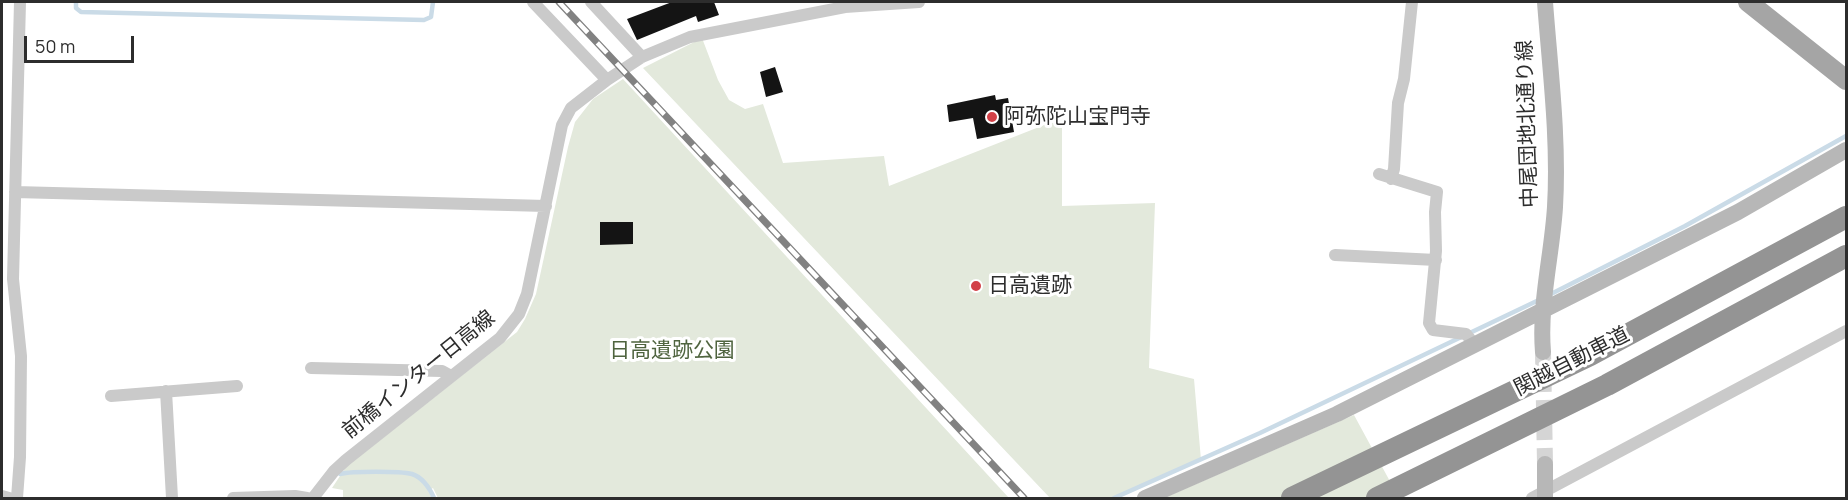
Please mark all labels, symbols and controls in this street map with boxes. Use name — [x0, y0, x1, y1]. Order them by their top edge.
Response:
scale bar — [27, 24, 136, 62]
text: 50 m — [35, 34, 75, 58]
street label: 中尾団地北通り線 — [1512, 40, 1544, 208]
place label: 阿弥陀山宝門寺 — [1004, 104, 1151, 130]
marker: 阿弥陀山宝門寺 — [985, 110, 999, 124]
place label: 日高遺跡 — [988, 273, 1072, 299]
marker: 日高遺跡 — [969, 279, 983, 293]
street label: 前橋インター日高線 — [338, 306, 500, 444]
street label: 関越自動車道 — [1510, 322, 1634, 402]
park label: 日高遺跡公園 — [609, 338, 735, 364]

